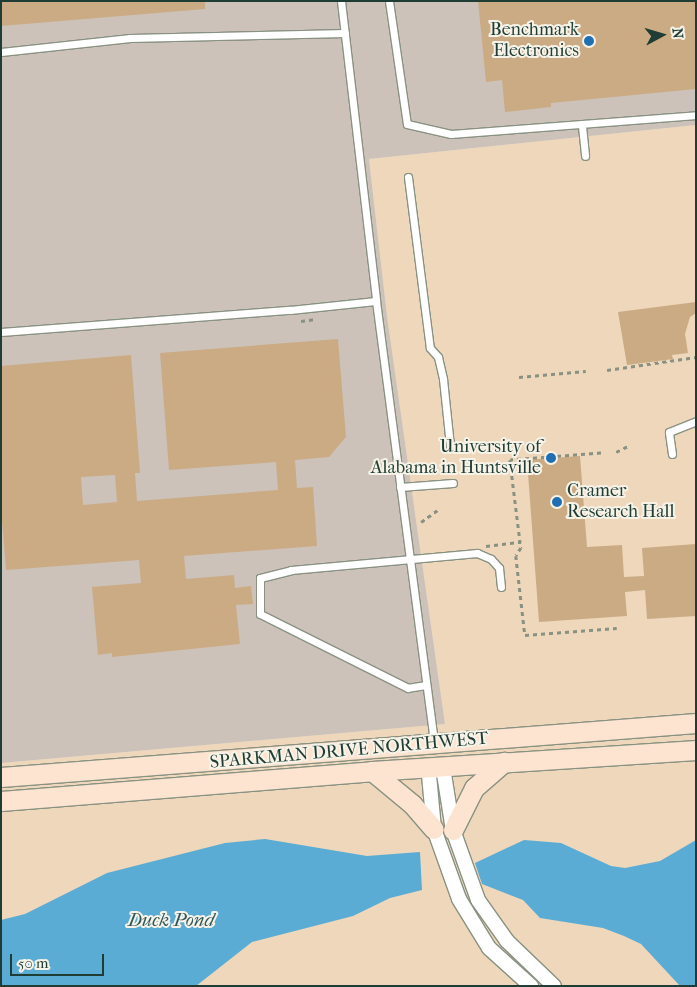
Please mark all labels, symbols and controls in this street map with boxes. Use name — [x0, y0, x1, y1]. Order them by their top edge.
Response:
north arrow — [637, 10, 687, 60]
place label: Benchmark Electronics — [490, 20, 579, 62]
text: N — [668, 27, 686, 40]
marker: Benchmark Electronics — [583, 35, 595, 47]
place label: University of Alabama in Huntsville — [371, 437, 541, 479]
marker: University of Alabama in Huntsville — [545, 452, 557, 464]
place label: Cramer Research Hall — [567, 481, 675, 524]
marker: Cramer Research Hall — [551, 496, 563, 508]
street label: SPARKMAN DRIVE NORTHWEST — [209, 728, 489, 774]
water label: Duck Pond — [128, 910, 214, 932]
scale bar — [12, 944, 106, 976]
text: 50 m — [18, 954, 48, 972]

